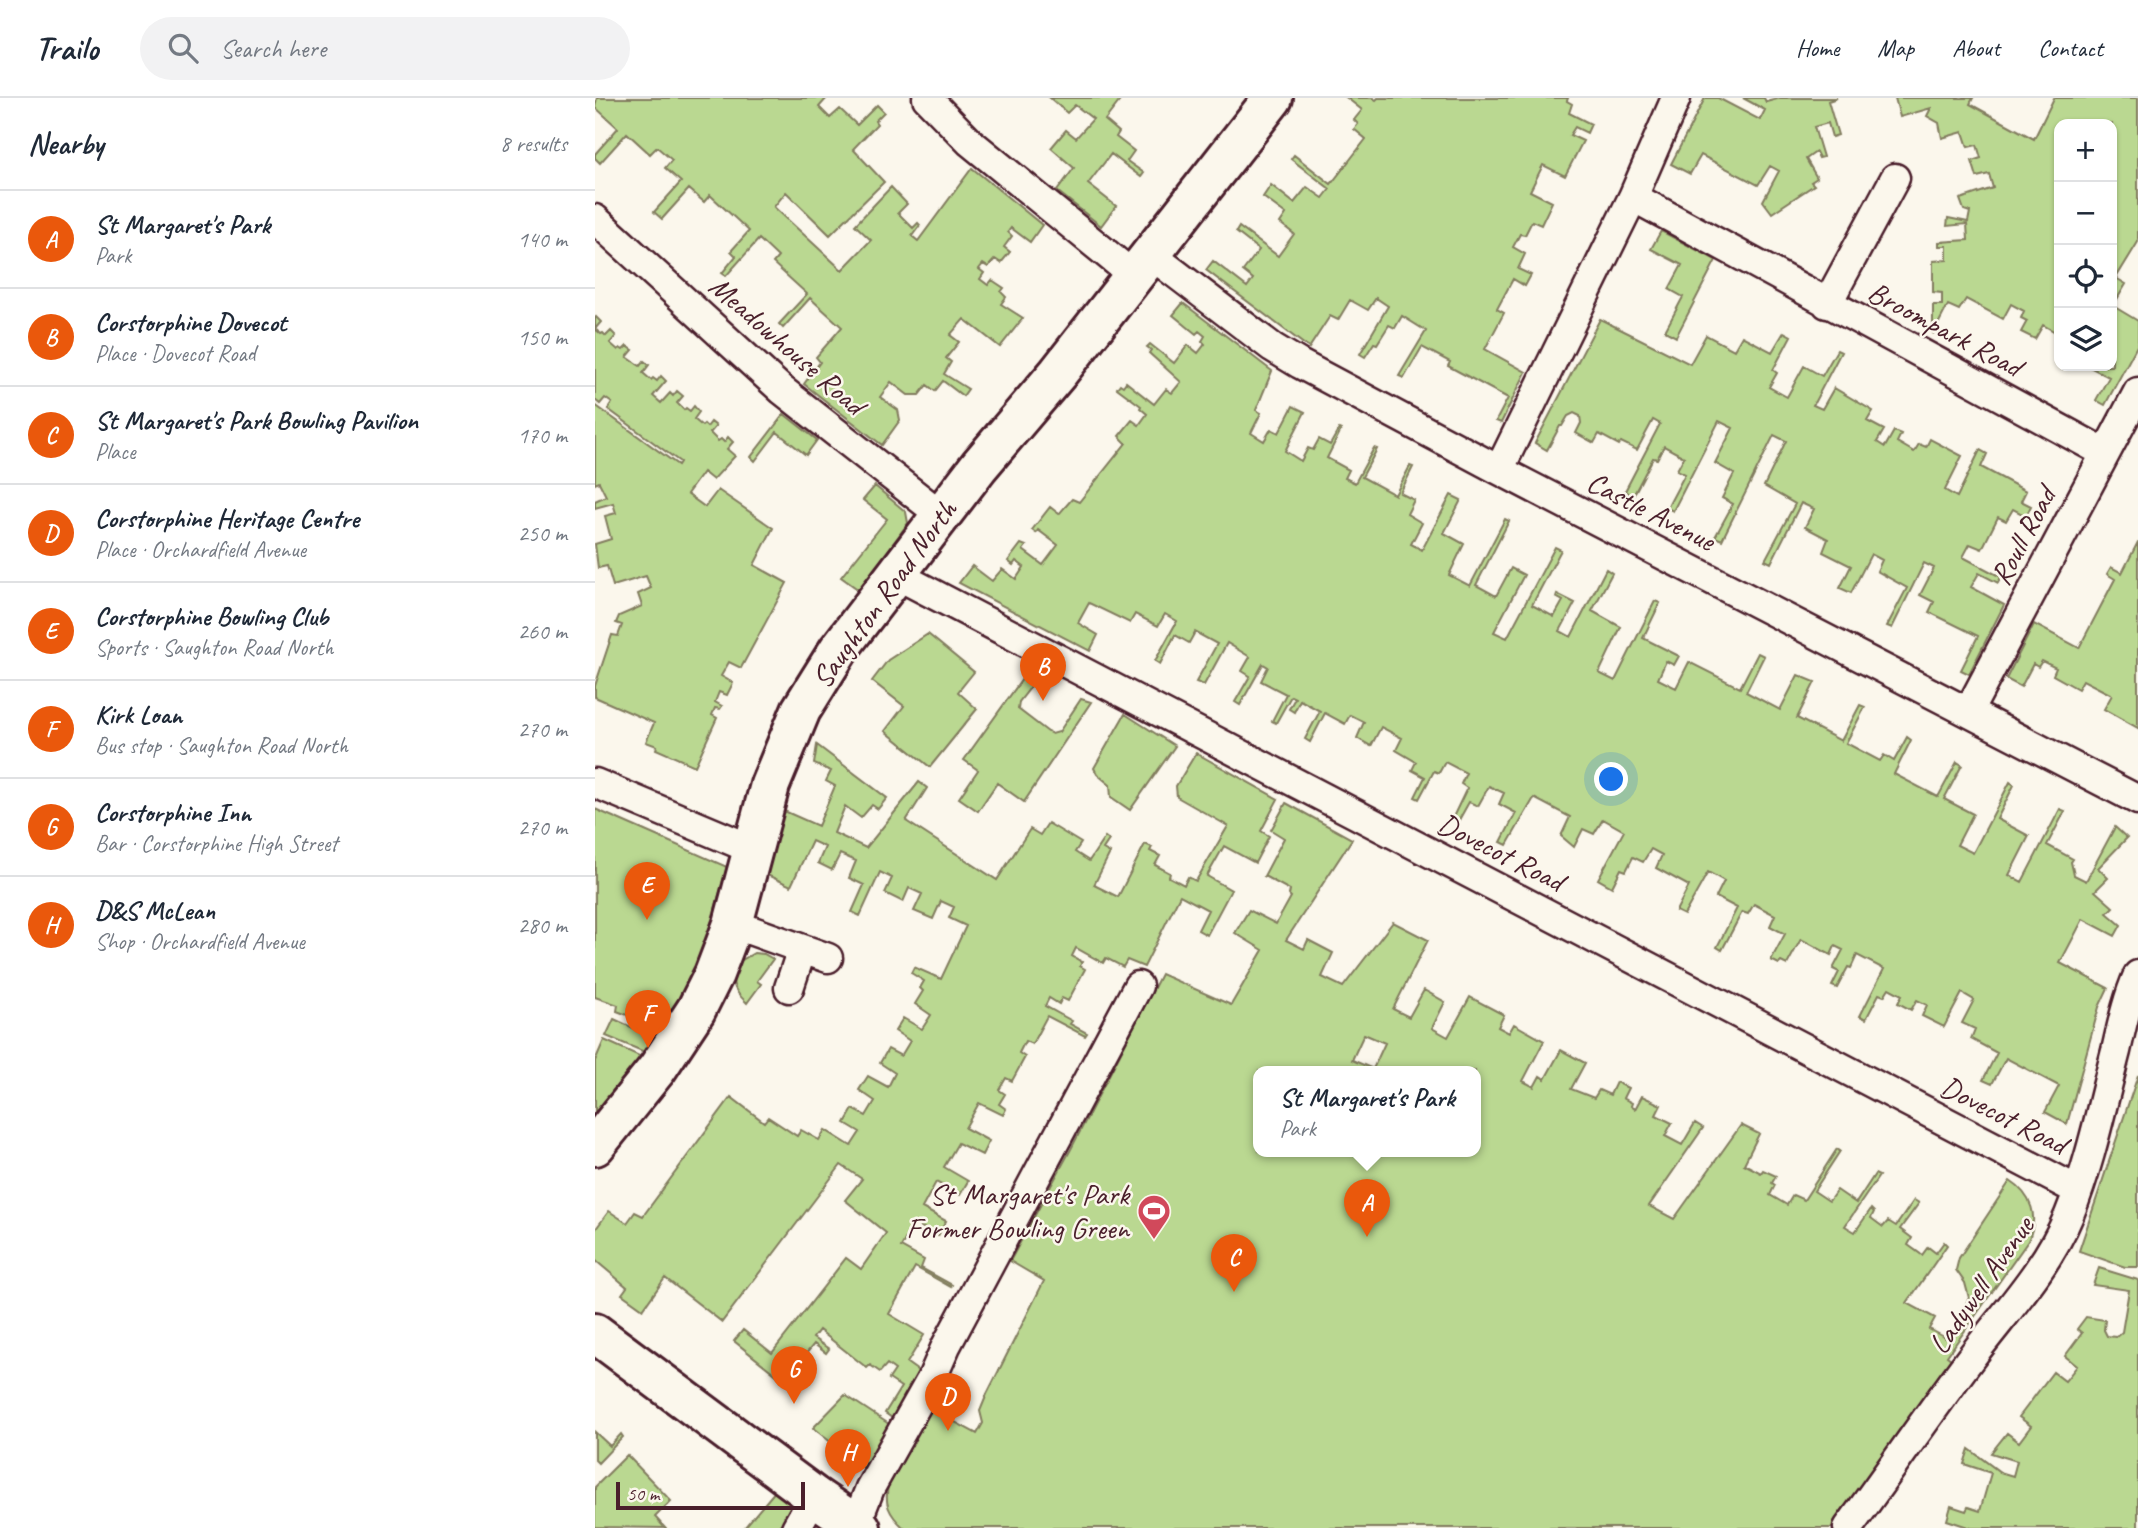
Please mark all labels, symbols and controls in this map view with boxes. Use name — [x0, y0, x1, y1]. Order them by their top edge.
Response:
search box — [140, 17, 630, 80]
text: Trailo — [35, 27, 98, 69]
icon: search — [164, 29, 202, 67]
text: Search here — [220, 32, 326, 65]
text: Home — [1796, 33, 1839, 63]
text: Map — [1877, 33, 1914, 63]
text: About — [1952, 33, 2000, 63]
text: Contact — [2038, 33, 2103, 63]
map controls — [2054, 119, 2117, 371]
button: + — [2054, 119, 2117, 182]
text: Nearby — [28, 125, 104, 163]
text: 8 results — [500, 129, 567, 158]
button: − — [2054, 182, 2117, 245]
text: St Margaret's Park — [95, 208, 270, 241]
text: A — [45, 225, 57, 254]
text: 140 m — [518, 225, 567, 254]
text: Park — [95, 241, 131, 270]
button: locate — [2054, 245, 2117, 308]
street label: Meadowhouse Road — [701, 267, 876, 426]
street label: Broompark Road — [1862, 273, 2032, 387]
text: Corstorphine Dovecot — [95, 306, 286, 339]
button: layers — [2054, 308, 2117, 371]
text: B — [45, 323, 57, 352]
text: 150 m — [518, 323, 567, 352]
text: Place · Dovecot Road — [95, 339, 256, 368]
text: St Margaret's Park Bowling Pavilion — [95, 404, 418, 437]
text: C — [46, 421, 56, 450]
text: 170 m — [518, 421, 567, 450]
text: Place — [95, 437, 135, 466]
street label: Castle Avenue — [1581, 463, 1723, 560]
street label: Roull Road — [1981, 477, 2066, 591]
street label: Saughton Road North — [803, 491, 966, 696]
text: Corstorphine Heritage Centre — [95, 502, 359, 535]
text: D — [44, 519, 58, 548]
text: 250 m — [518, 519, 567, 548]
text: Place · Orchardfield Avenue — [95, 535, 306, 564]
text: Corstorphine Bowling Club — [95, 600, 328, 633]
text: E — [45, 617, 57, 646]
text: 260 m — [518, 617, 567, 646]
text: Sports · Saughton Road North — [95, 633, 333, 662]
pin: B — [1020, 643, 1066, 701]
text: Kirk Loan — [95, 698, 182, 731]
text: F — [46, 715, 56, 744]
text: 270 m — [518, 715, 567, 744]
text: Bus stop · Saughton Road North — [95, 731, 348, 760]
your location — [1594, 762, 1628, 796]
text: Corstorphine Inn — [95, 796, 251, 829]
street label: Dovecot Road — [1432, 804, 1574, 902]
text: G — [45, 813, 57, 842]
text: 270 m — [518, 813, 567, 842]
text: Bar · Corstorphine High Street — [95, 829, 338, 858]
pin: E — [624, 862, 670, 920]
text: D&S McLean — [95, 894, 215, 927]
text: H — [44, 911, 58, 940]
text: 280 m — [518, 911, 567, 940]
text: Shop · Orchardfield Avenue — [95, 927, 305, 956]
pin: F — [625, 990, 671, 1048]
popup — [1253, 1066, 1481, 1157]
street label: Dovecot Road — [1935, 1067, 2077, 1165]
text: St Margaret's Park — [1279, 1081, 1455, 1114]
text: Park — [1279, 1114, 1316, 1143]
place label: St Margaret's Park Former Bowling Green — [906, 1175, 1131, 1247]
pin: A — [1344, 1179, 1390, 1237]
sports icon: St Margaret's Park Former Bowling Green — [1135, 1192, 1173, 1241]
street label: Ladywell Avenue — [1920, 1207, 2044, 1361]
pin: C — [1211, 1234, 1257, 1292]
pin: G — [771, 1346, 817, 1404]
pin: D — [925, 1373, 971, 1431]
pin: H — [825, 1429, 871, 1487]
scale bar — [616, 1479, 805, 1511]
text: 50 m — [627, 1482, 659, 1506]

